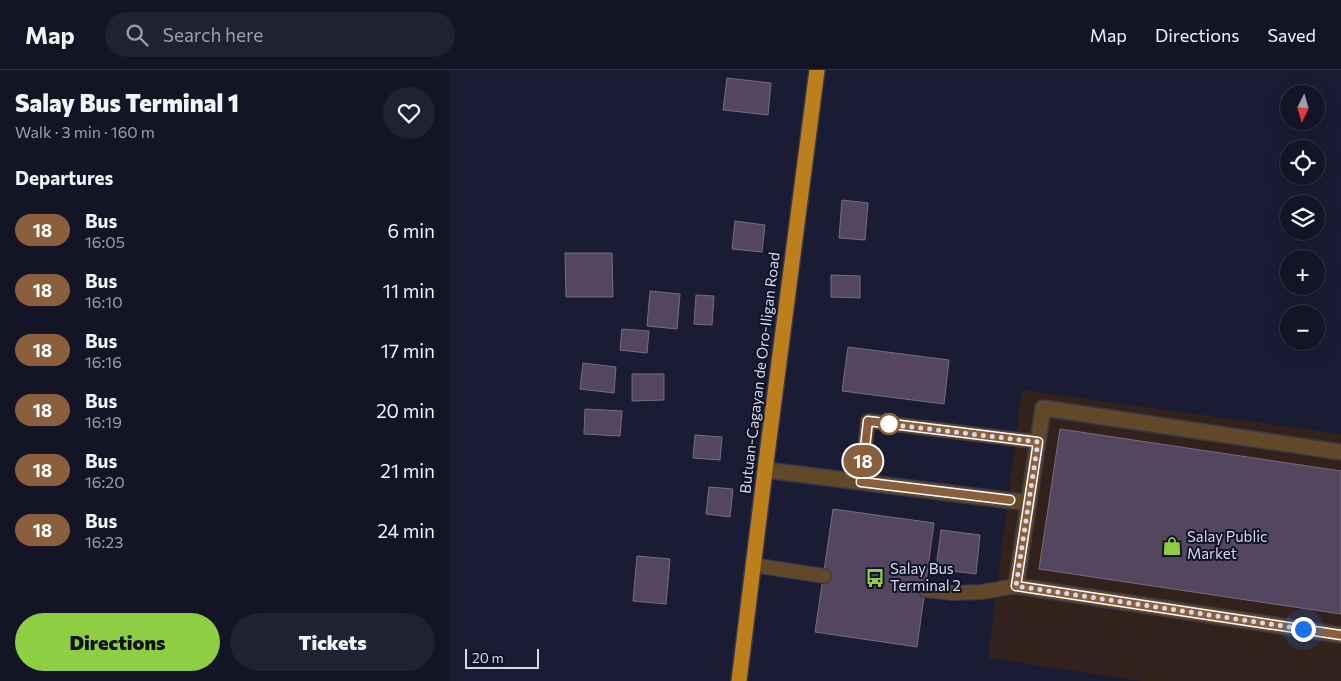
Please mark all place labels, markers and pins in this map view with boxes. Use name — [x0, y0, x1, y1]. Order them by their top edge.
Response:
unlabelled marker — [878, 413, 900, 435]
place label: Salay Public Market — [1187, 527, 1268, 562]
shop icon: Salay Public Market — [1161, 535, 1183, 557]
place label: Salay Bus Terminal 2 — [890, 559, 961, 594]
bus stop icon: Salay Bus Terminal 2 — [864, 567, 886, 589]

